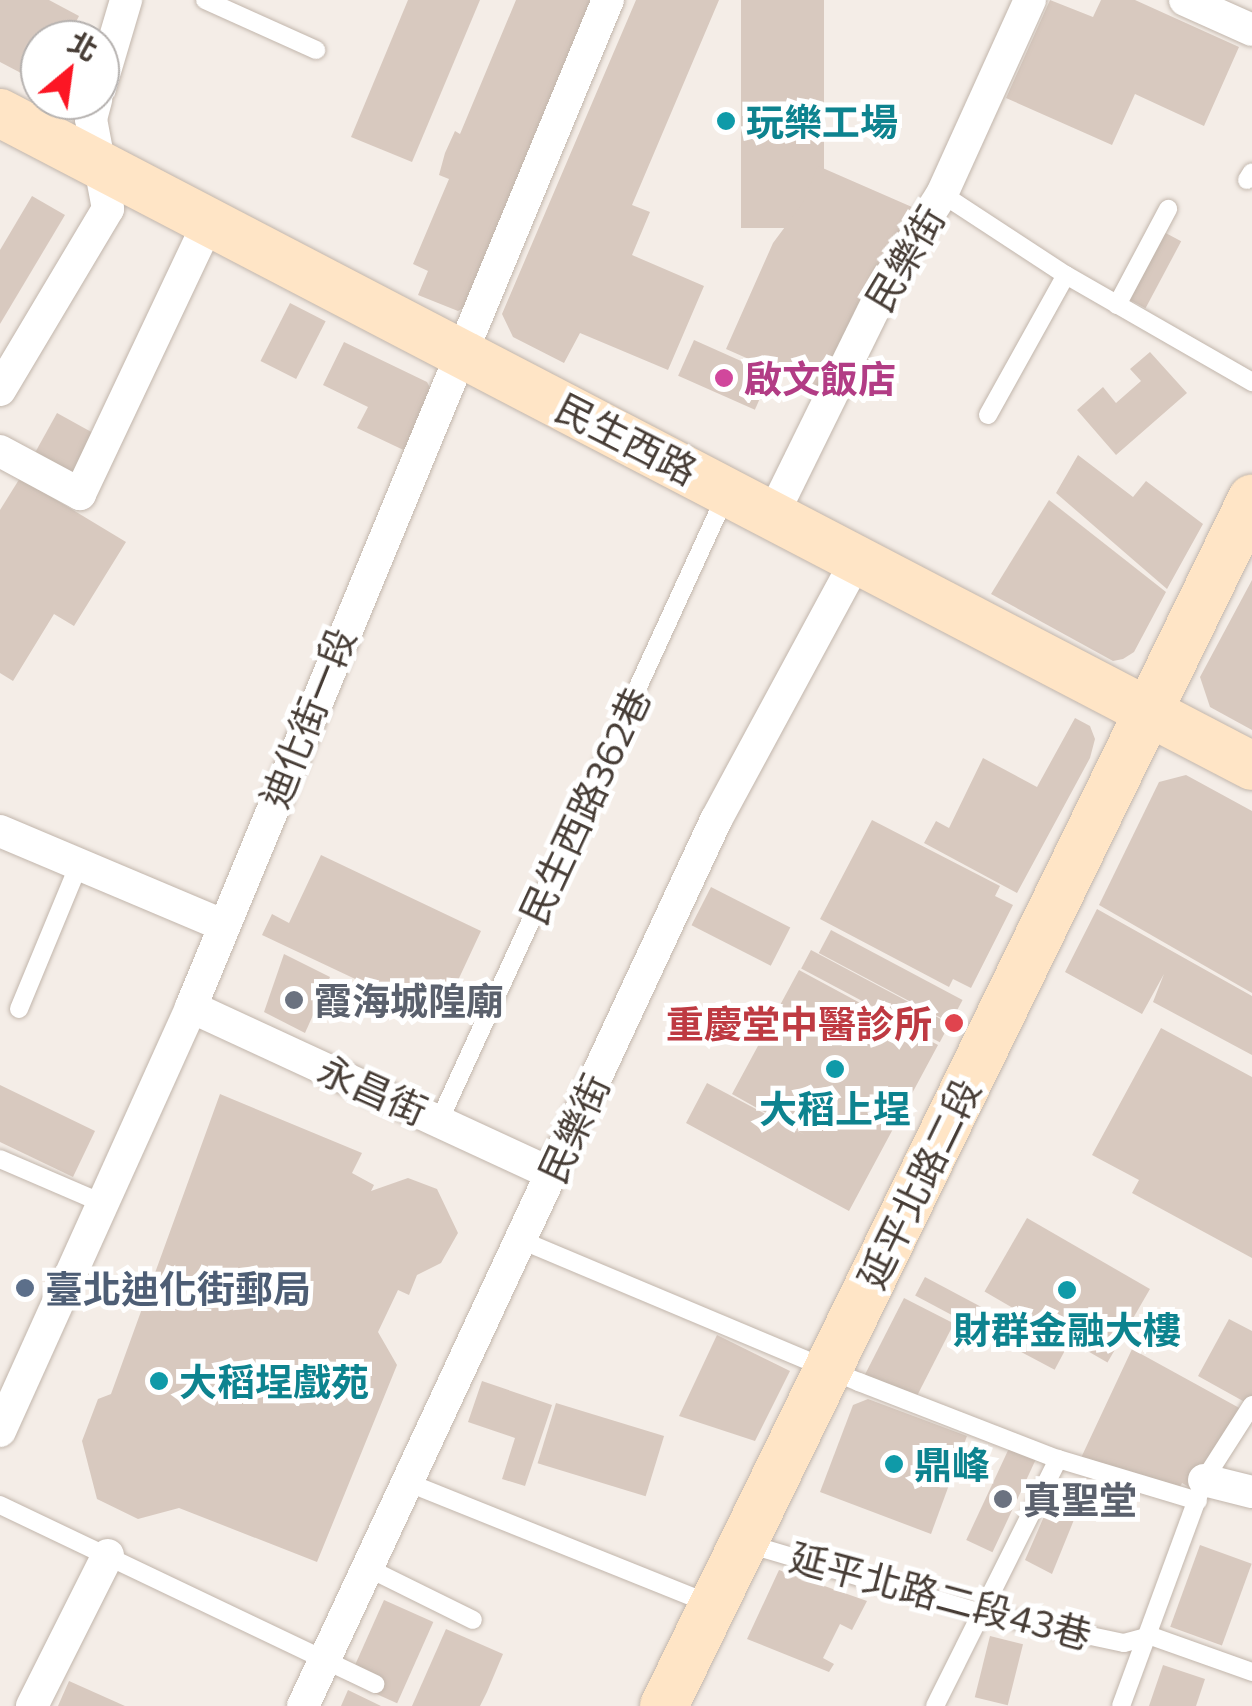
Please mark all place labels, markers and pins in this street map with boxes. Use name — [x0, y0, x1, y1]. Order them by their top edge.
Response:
place label: 玩樂工場 — [746, 98, 898, 144]
marker: 玩樂工場 — [715, 110, 737, 132]
place label: 啟文飯店 — [744, 355, 896, 401]
marker: 啟文飯店 — [713, 367, 735, 389]
place label: 霞海城隍廟 — [314, 977, 504, 1023]
marker: 霞海城隍廟 — [283, 989, 305, 1011]
place label: 重慶堂中醫診所 — [666, 1000, 932, 1046]
marker: 重慶堂中醫診所 — [941, 1010, 967, 1036]
marker: 大稻上埕 — [824, 1058, 846, 1080]
place label: 大稻上埕 — [759, 1085, 911, 1131]
place label: 臺北迪化街郵局 — [45, 1265, 311, 1311]
marker: 臺北迪化街郵局 — [14, 1277, 36, 1299]
marker: 財群金融大樓 — [1056, 1279, 1078, 1301]
place label: 財群金融大樓 — [953, 1306, 1181, 1352]
place label: 大稻埕戲苑 — [179, 1358, 369, 1404]
marker: 大稻埕戲苑 — [148, 1370, 170, 1392]
place label: 鼎峰 — [914, 1441, 990, 1487]
marker: 鼎峰 — [883, 1453, 905, 1475]
place label: 真聖堂 — [1023, 1476, 1137, 1522]
marker: 真聖堂 — [992, 1488, 1014, 1510]

